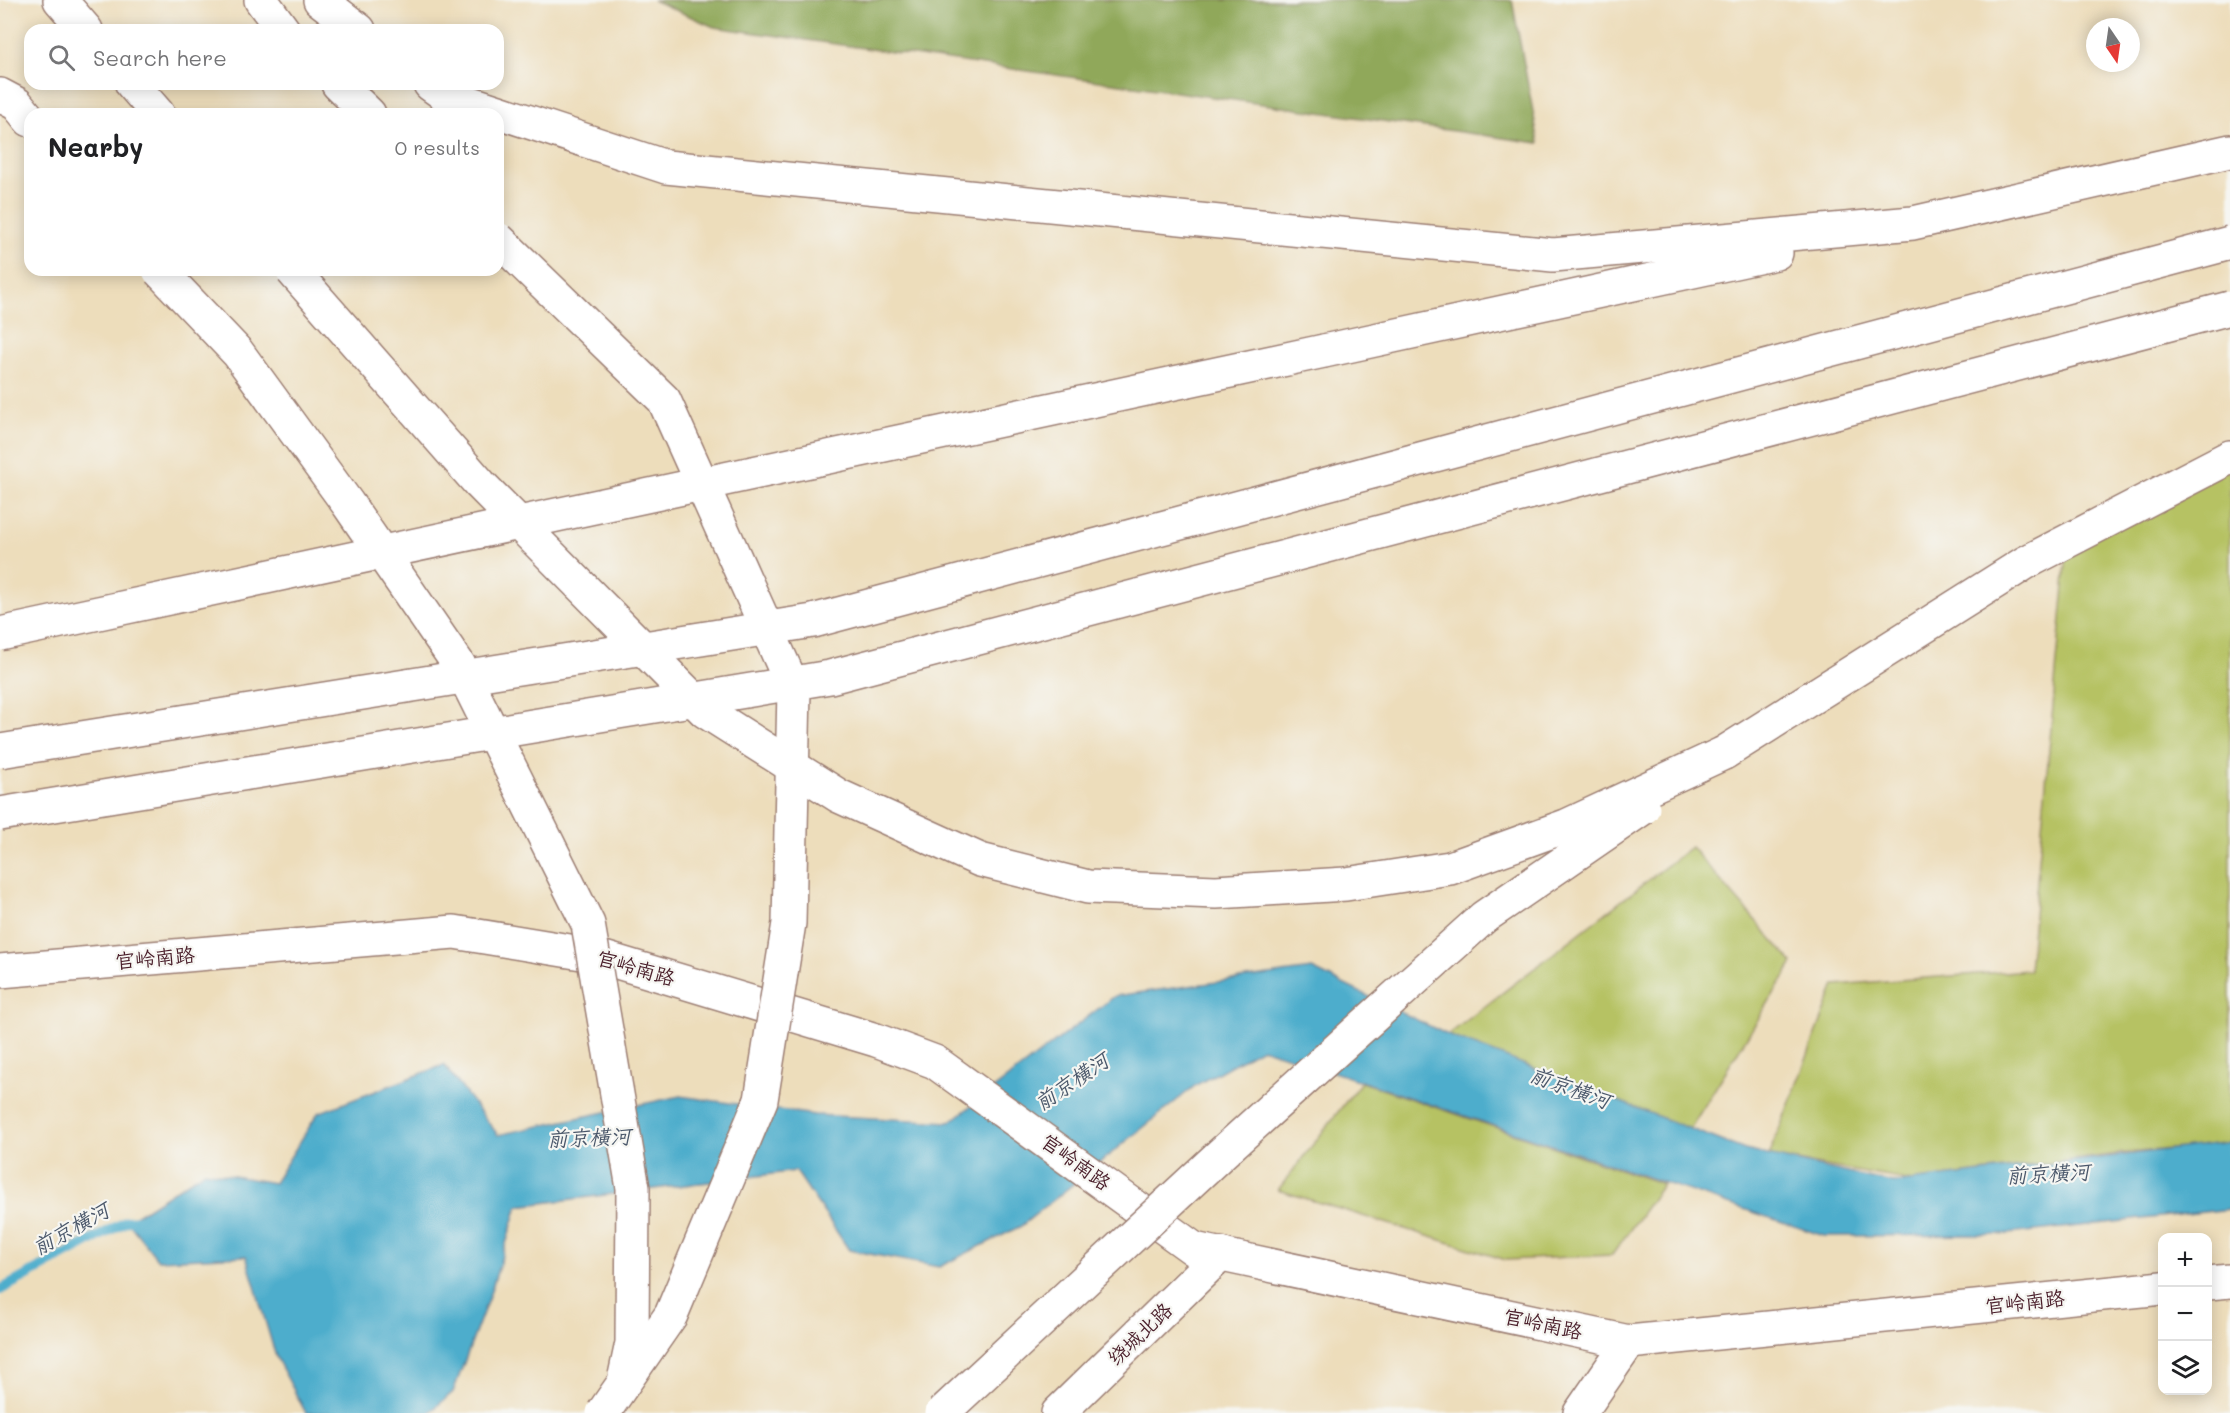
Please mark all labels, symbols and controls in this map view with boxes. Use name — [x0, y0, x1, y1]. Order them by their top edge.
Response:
north arrow — [2086, 18, 2140, 72]
search box — [24, 24, 504, 90]
icon: search — [45, 41, 78, 74]
text: Search here — [93, 43, 227, 72]
text: Nearby — [48, 130, 143, 164]
text: 0 results — [395, 134, 480, 160]
street label: 官岭南路 — [114, 940, 197, 973]
street label: 官岭南路 — [594, 944, 679, 991]
water label: 前京横河 — [1029, 1044, 1116, 1115]
water label: 前京横河 — [1526, 1060, 1617, 1115]
water label: 前京横河 — [547, 1121, 634, 1151]
street label: 官岭南路 — [1037, 1127, 1117, 1196]
water label: 前京横河 — [2005, 1157, 2094, 1188]
water label: 前京横河 — [27, 1194, 116, 1260]
map controls — [2158, 1233, 2212, 1395]
button: + — [2158, 1233, 2212, 1287]
street label: 官岭南路 — [1984, 1284, 2067, 1318]
button: − — [2158, 1287, 2212, 1341]
street label: 绕城北路 — [1102, 1295, 1178, 1370]
street label: 官岭南路 — [1501, 1302, 1586, 1344]
button: layers — [2158, 1341, 2212, 1395]

